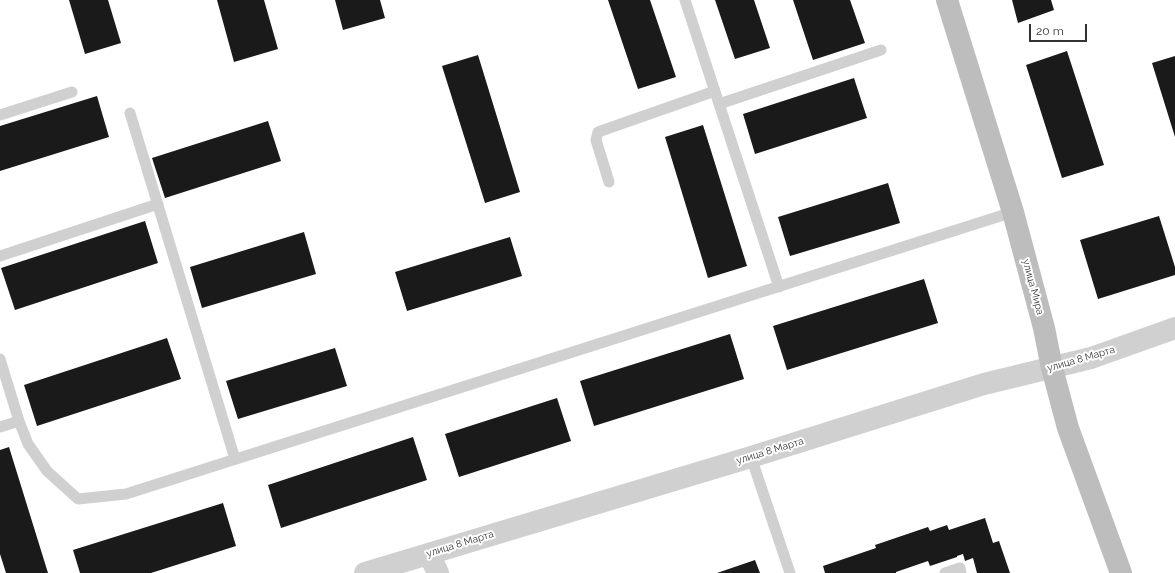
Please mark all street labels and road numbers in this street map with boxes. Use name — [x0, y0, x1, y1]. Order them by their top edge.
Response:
street label: улица Мира — [1020, 258, 1046, 316]
street label: улица 8 Марта — [1046, 344, 1116, 374]
street label: улица 8 Марта — [735, 435, 805, 467]
street label: улица 8 Марта — [425, 528, 495, 560]

